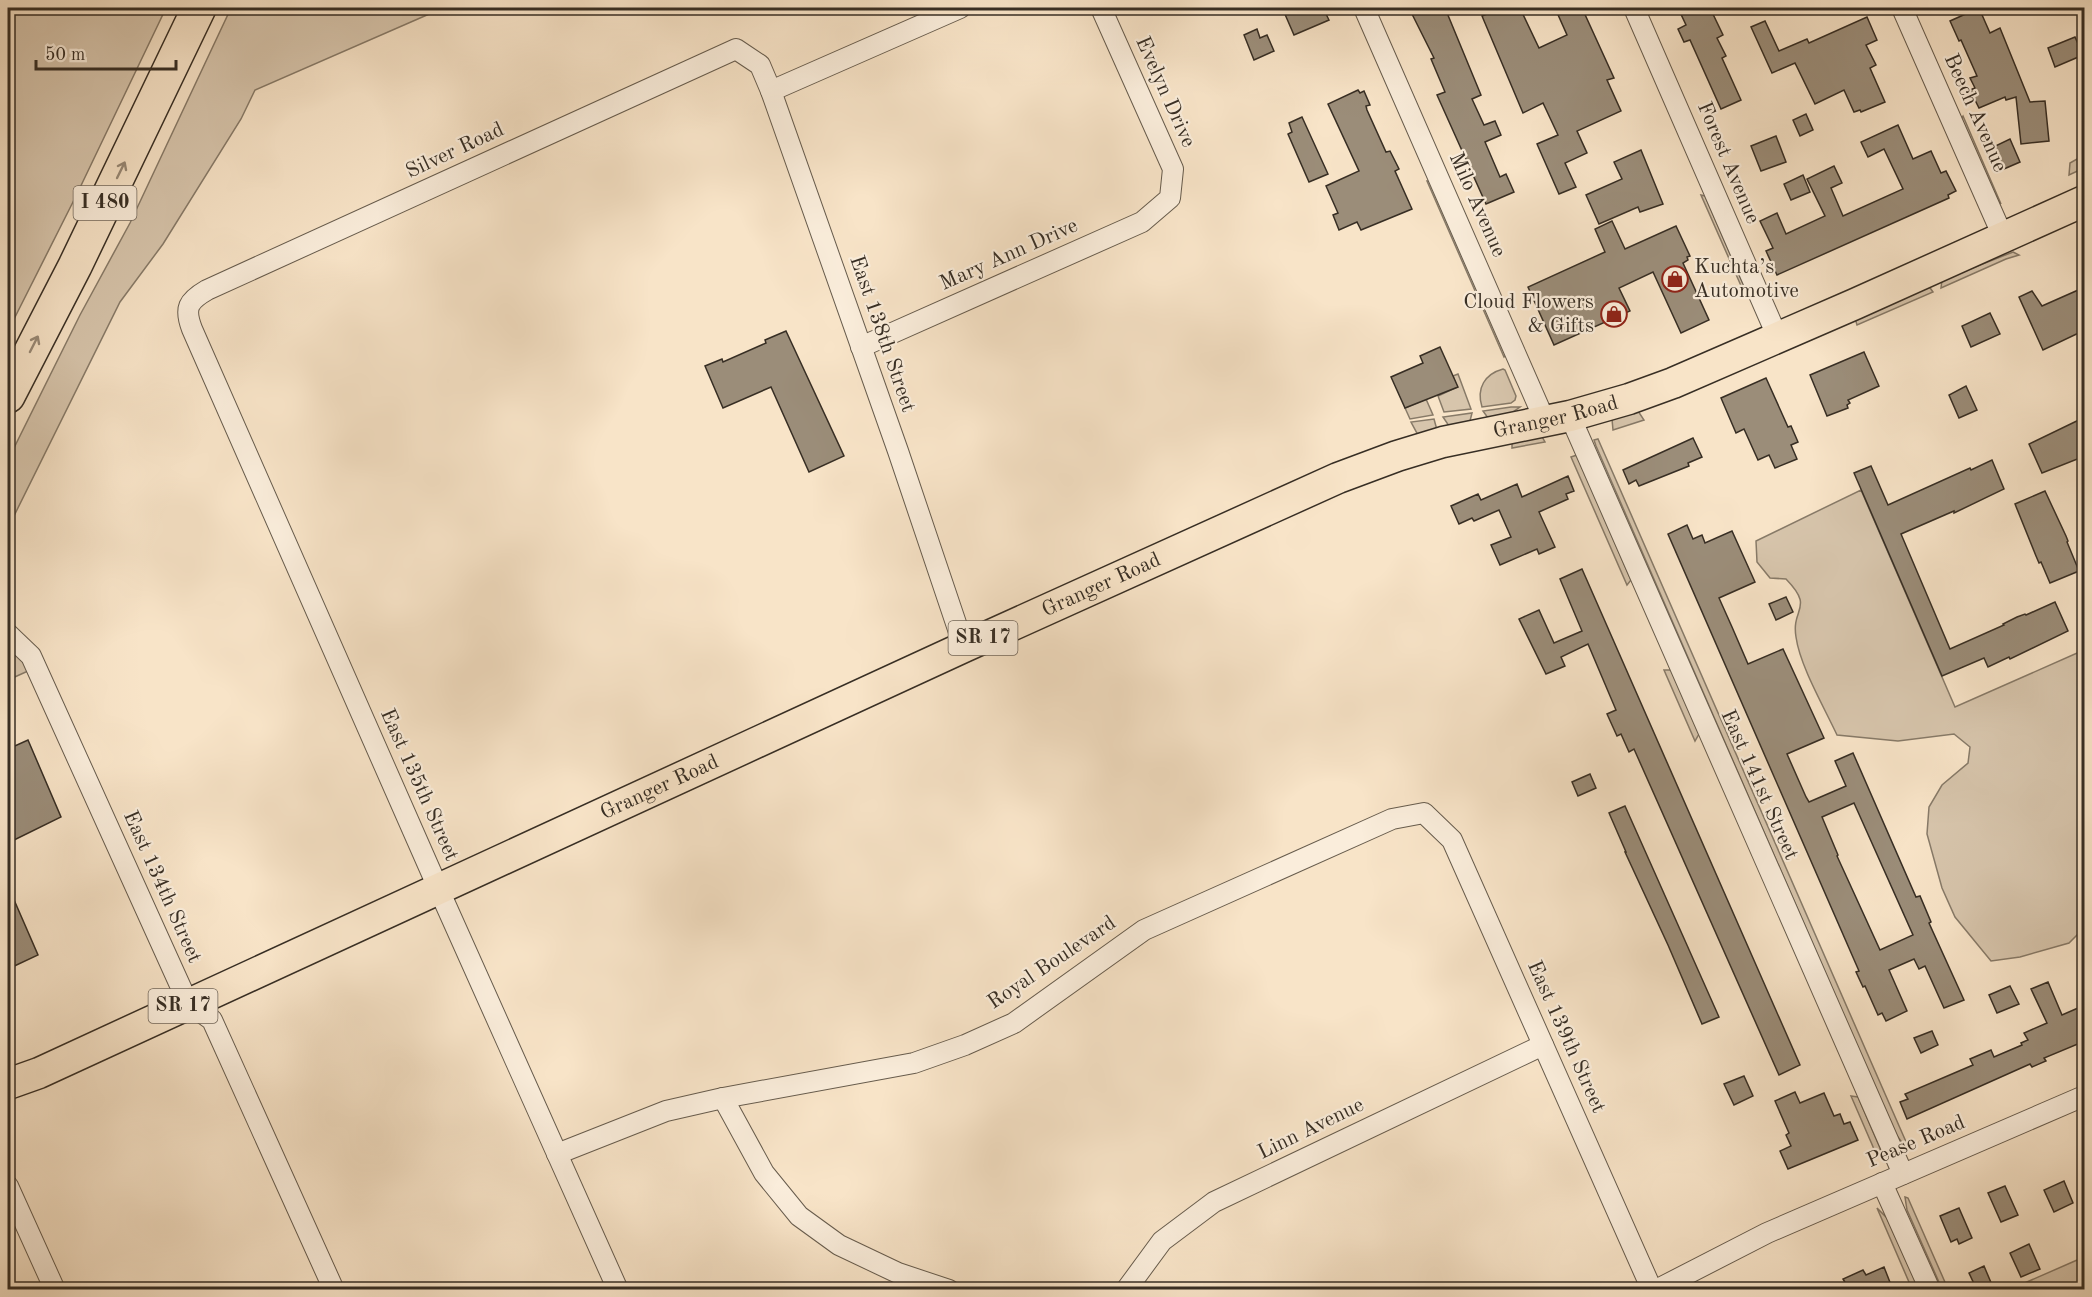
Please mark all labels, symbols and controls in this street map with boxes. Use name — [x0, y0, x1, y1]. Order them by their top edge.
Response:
scale bar — [36, 33, 176, 71]
street label: Evelyn Drive — [1131, 33, 1199, 151]
text: 50 m — [45, 46, 85, 64]
street label: Beech Avenue — [1940, 51, 2010, 175]
street label: Forest Avenue — [1693, 99, 1763, 227]
street label: Silver Road — [403, 119, 507, 183]
street label: Milo Avenue — [1445, 150, 1509, 260]
one-way arrow — [116, 161, 128, 179]
road number: I 480 — [74, 186, 136, 220]
street label: Mary Ann Drive — [937, 215, 1081, 295]
street label: East 138th Street — [845, 253, 919, 415]
place label: Kuchta’s Automotive — [1694, 257, 1799, 302]
shop icon: Kuchta’s Automotive — [1660, 264, 1690, 294]
place label: Cloud Flowers & Gifts — [1463, 292, 1594, 337]
shop icon: Cloud Flowers & Gifts — [1599, 299, 1629, 329]
one-way arrow — [29, 336, 40, 354]
street label: Granger Road — [1491, 392, 1621, 442]
street label: Granger Road — [1039, 549, 1164, 621]
road number: SR 17 — [948, 621, 1018, 655]
street label: East 135th Street — [376, 706, 462, 864]
street label: East 141st Street — [1717, 707, 1801, 863]
street label: Granger Road — [597, 751, 722, 824]
street label: East 134th Street — [119, 808, 205, 966]
street label: Royal Boulevard — [984, 912, 1120, 1014]
street label: East 139th Street — [1523, 958, 1609, 1116]
road number: SR 17 — [148, 989, 218, 1023]
street label: Linn Avenue — [1255, 1094, 1367, 1164]
street label: Pease Road — [1864, 1112, 1968, 1172]

